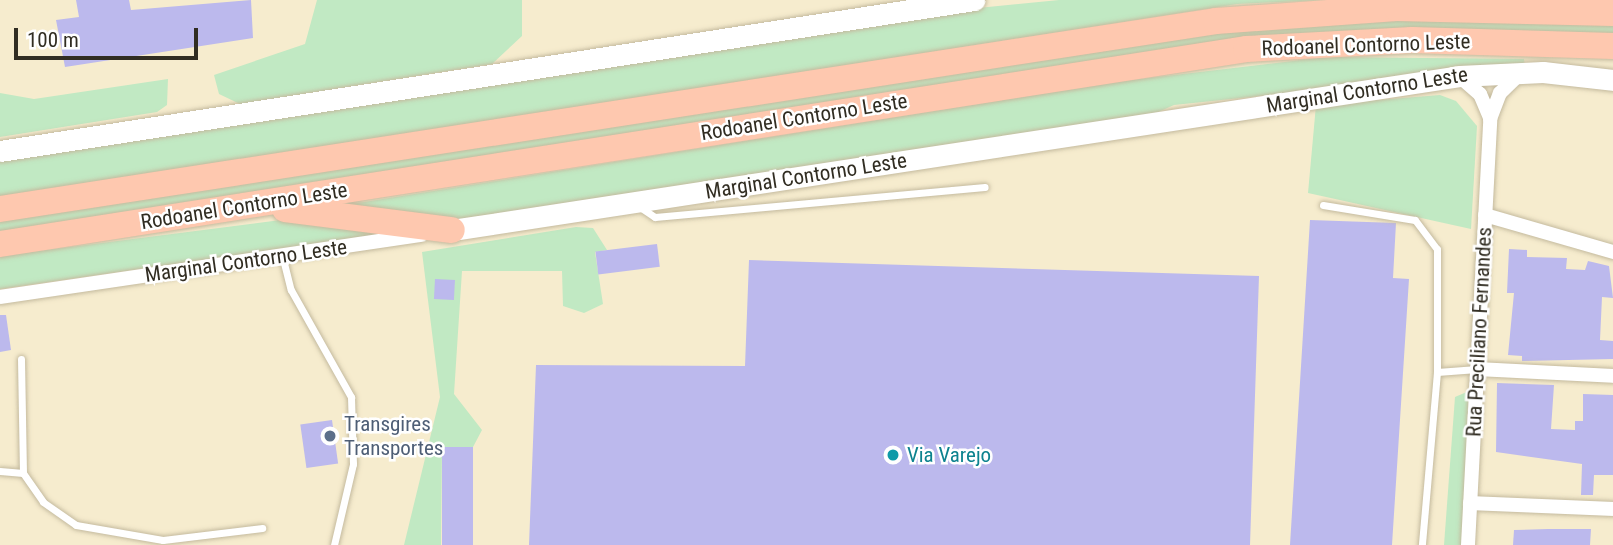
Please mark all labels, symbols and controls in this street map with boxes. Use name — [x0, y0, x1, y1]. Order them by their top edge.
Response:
scale bar — [18, 14, 201, 58]
text: 100 m — [27, 28, 79, 52]
street label: Rodoanel Contorno Leste — [1261, 29, 1471, 61]
street label: Marginal Contorno Leste — [1264, 62, 1470, 118]
street label: Rodoanel Contorno Leste — [699, 88, 909, 146]
street label: Marginal Contorno Leste — [703, 148, 909, 204]
street label: Rodoanel Contorno Leste — [139, 177, 349, 235]
street label: Rua Preciliano Fernandes — [1461, 226, 1497, 438]
street label: Marginal Contorno Leste — [143, 234, 349, 288]
place label: Transgires Transportes — [344, 411, 443, 461]
marker: Transgires Transportes — [322, 428, 338, 444]
place label: Via Varejo — [907, 442, 991, 468]
marker: Via Varejo — [885, 447, 901, 463]

